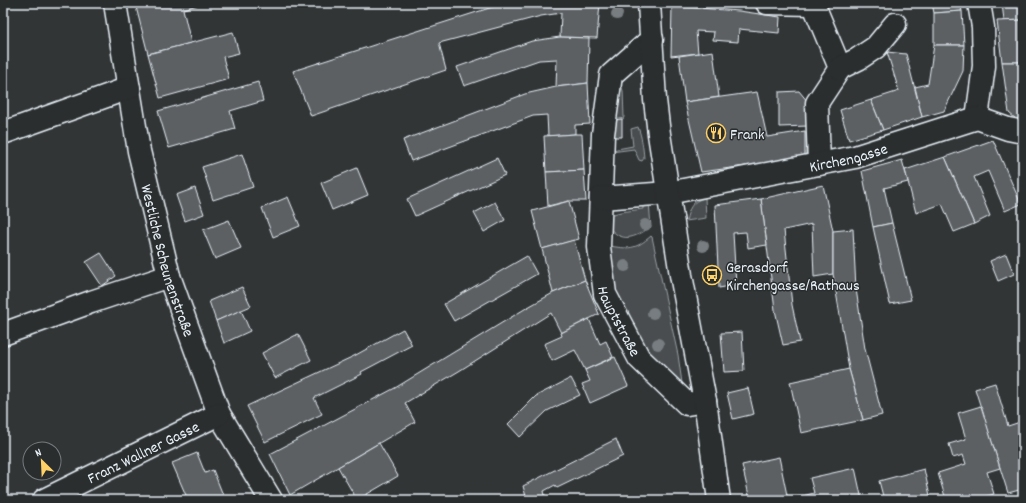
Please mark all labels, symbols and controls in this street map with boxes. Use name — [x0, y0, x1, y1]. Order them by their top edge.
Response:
restaurant icon: Frank — [705, 122, 727, 144]
place label: Frank — [730, 124, 765, 147]
street label: Kirchengasse — [808, 138, 891, 180]
street label: Westliche Scheunenstraße — [133, 182, 199, 340]
place label: Gerasdorf Kirchengasse/Rathaus — [726, 257, 860, 298]
bus stop icon: Gerasdorf Kirchengasse/Rathaus — [701, 264, 723, 286]
street label: Hauptstraße — [590, 285, 645, 361]
street label: Franz Wallner Gasse — [84, 416, 204, 491]
north arrow — [22, 441, 62, 481]
text: N — [33, 445, 45, 462]

